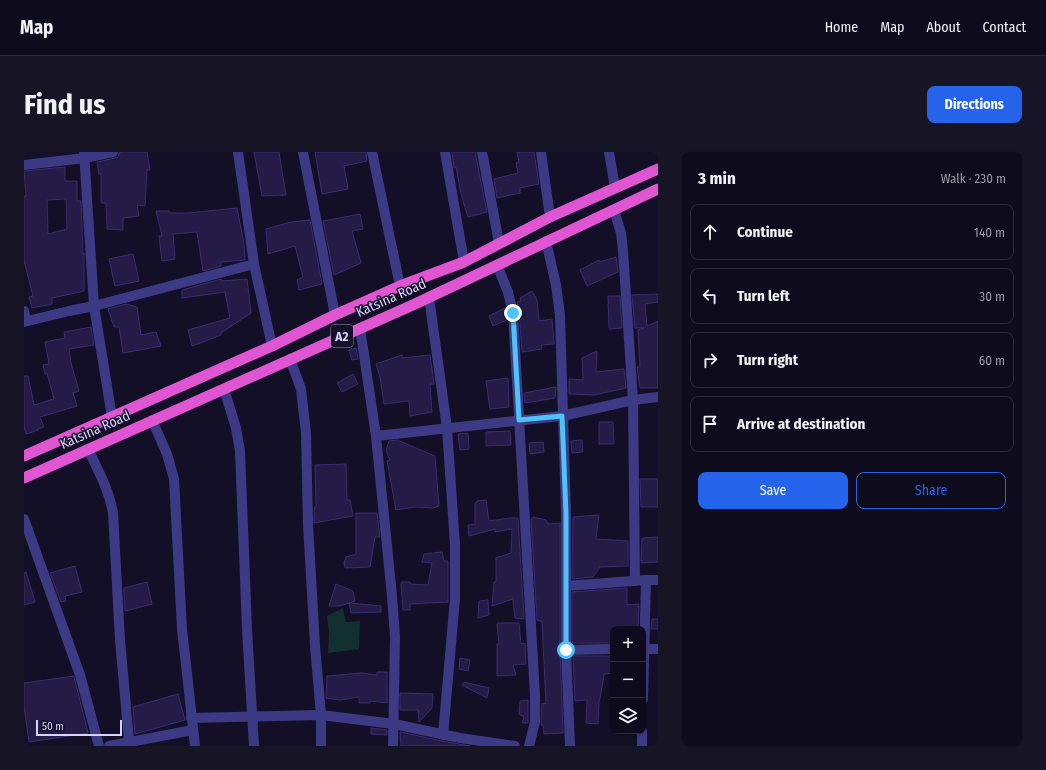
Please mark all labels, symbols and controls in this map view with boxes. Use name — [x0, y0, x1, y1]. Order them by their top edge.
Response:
text: Map — [20, 16, 53, 39]
text: Home — [825, 19, 858, 36]
text: Map — [880, 19, 904, 36]
text: About — [926, 19, 961, 36]
text: Contact — [983, 19, 1026, 36]
button: Directions — [927, 86, 1022, 123]
text: Find us — [24, 88, 106, 121]
text: 3 min — [698, 168, 736, 189]
text: Walk · 230 m — [941, 171, 1006, 186]
icon: ahead — [699, 221, 721, 243]
text: Continue — [737, 223, 793, 241]
text: 140 m — [974, 225, 1005, 240]
street label: Katsina Road — [353, 275, 429, 321]
icon: left — [699, 285, 721, 307]
text: Turn left — [737, 287, 790, 305]
text: 30 m — [979, 289, 1005, 304]
route end — [504, 304, 522, 322]
road number: A2 — [331, 325, 353, 347]
icon: right — [699, 349, 721, 371]
text: Turn right — [737, 351, 798, 369]
text: 60 m — [979, 353, 1005, 368]
street label: Katsina Road — [57, 407, 133, 453]
icon: arrive — [699, 413, 721, 435]
text: Arrive at destination — [737, 415, 865, 433]
button: Save — [698, 472, 848, 509]
button: Share — [856, 472, 1006, 509]
map controls — [610, 626, 646, 734]
button: + — [610, 626, 646, 662]
route start — [557, 641, 575, 659]
button: − — [610, 662, 646, 698]
button: layers — [610, 698, 646, 734]
scale bar — [36, 718, 122, 737]
text: 50 m — [42, 720, 64, 733]

